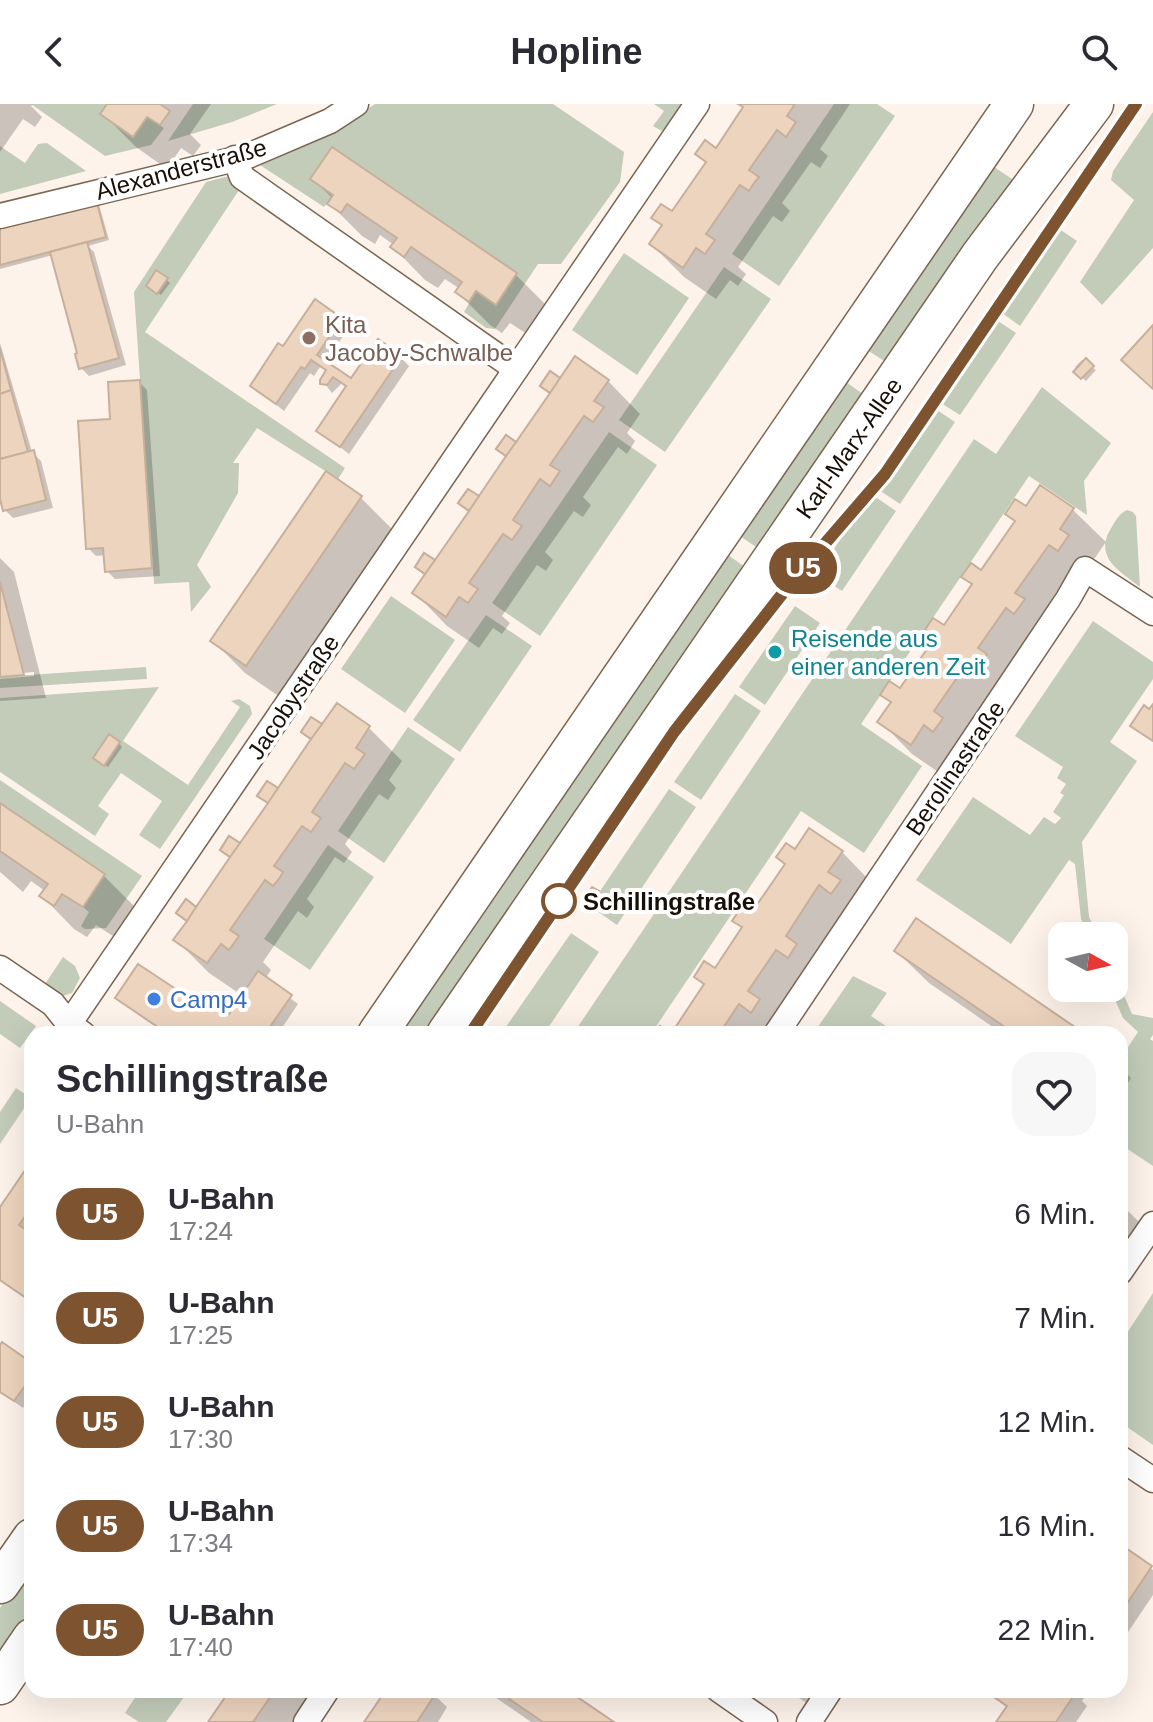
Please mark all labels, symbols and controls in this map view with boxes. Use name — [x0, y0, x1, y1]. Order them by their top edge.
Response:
icon: back — [32, 30, 76, 74]
icon: search — [1077, 30, 1121, 74]
text: Hopline — [511, 31, 643, 72]
street label: Alexanderstraße — [92, 133, 270, 205]
place label: Kita Jacoby-Schwalbe — [325, 311, 513, 366]
marker: Kita Jacoby-Schwalbe — [300, 329, 318, 347]
street label: Karl-Marx-Allee — [791, 373, 907, 523]
line badge: U5 — [767, 542, 839, 594]
text: U5 — [785, 552, 821, 583]
place label: Reisende aus einer anderen Zeit — [791, 625, 986, 680]
street label: Jacobystraße — [242, 630, 344, 764]
marker: Reisende aus einer anderen Zeit — [766, 643, 784, 661]
street label: Berolinastraße — [900, 696, 1010, 840]
marker: Schillingstraße — [542, 884, 576, 918]
place label: Schillingstraße — [583, 888, 755, 915]
north arrow — [1048, 922, 1128, 1002]
map controls — [1048, 922, 1128, 1002]
place label: Camp4 — [170, 986, 247, 1013]
marker: Camp4 — [145, 990, 163, 1008]
button: heart — [1012, 1052, 1096, 1136]
text: Schillingstraße — [56, 1058, 328, 1100]
text: U-Bahn — [56, 1109, 144, 1139]
text: U-Bahn — [168, 1182, 275, 1215]
text: 6 Min. — [1014, 1197, 1096, 1230]
text: U5 — [82, 1198, 118, 1229]
text: 17:24 — [168, 1216, 233, 1246]
text: U-Bahn — [168, 1286, 275, 1319]
text: 7 Min. — [1014, 1301, 1096, 1334]
text: U5 — [82, 1302, 118, 1333]
text: 17:25 — [168, 1320, 233, 1350]
text: U-Bahn — [168, 1390, 275, 1423]
text: 12 Min. — [998, 1405, 1096, 1438]
text: U5 — [82, 1406, 118, 1437]
text: 17:30 — [168, 1424, 233, 1454]
text: U-Bahn — [168, 1494, 275, 1527]
text: 16 Min. — [998, 1509, 1096, 1542]
text: U5 — [82, 1510, 118, 1541]
text: 17:34 — [168, 1528, 233, 1558]
text: U-Bahn — [168, 1598, 275, 1631]
text: 22 Min. — [998, 1613, 1096, 1646]
text: U5 — [82, 1614, 118, 1645]
text: 17:40 — [168, 1632, 233, 1662]

